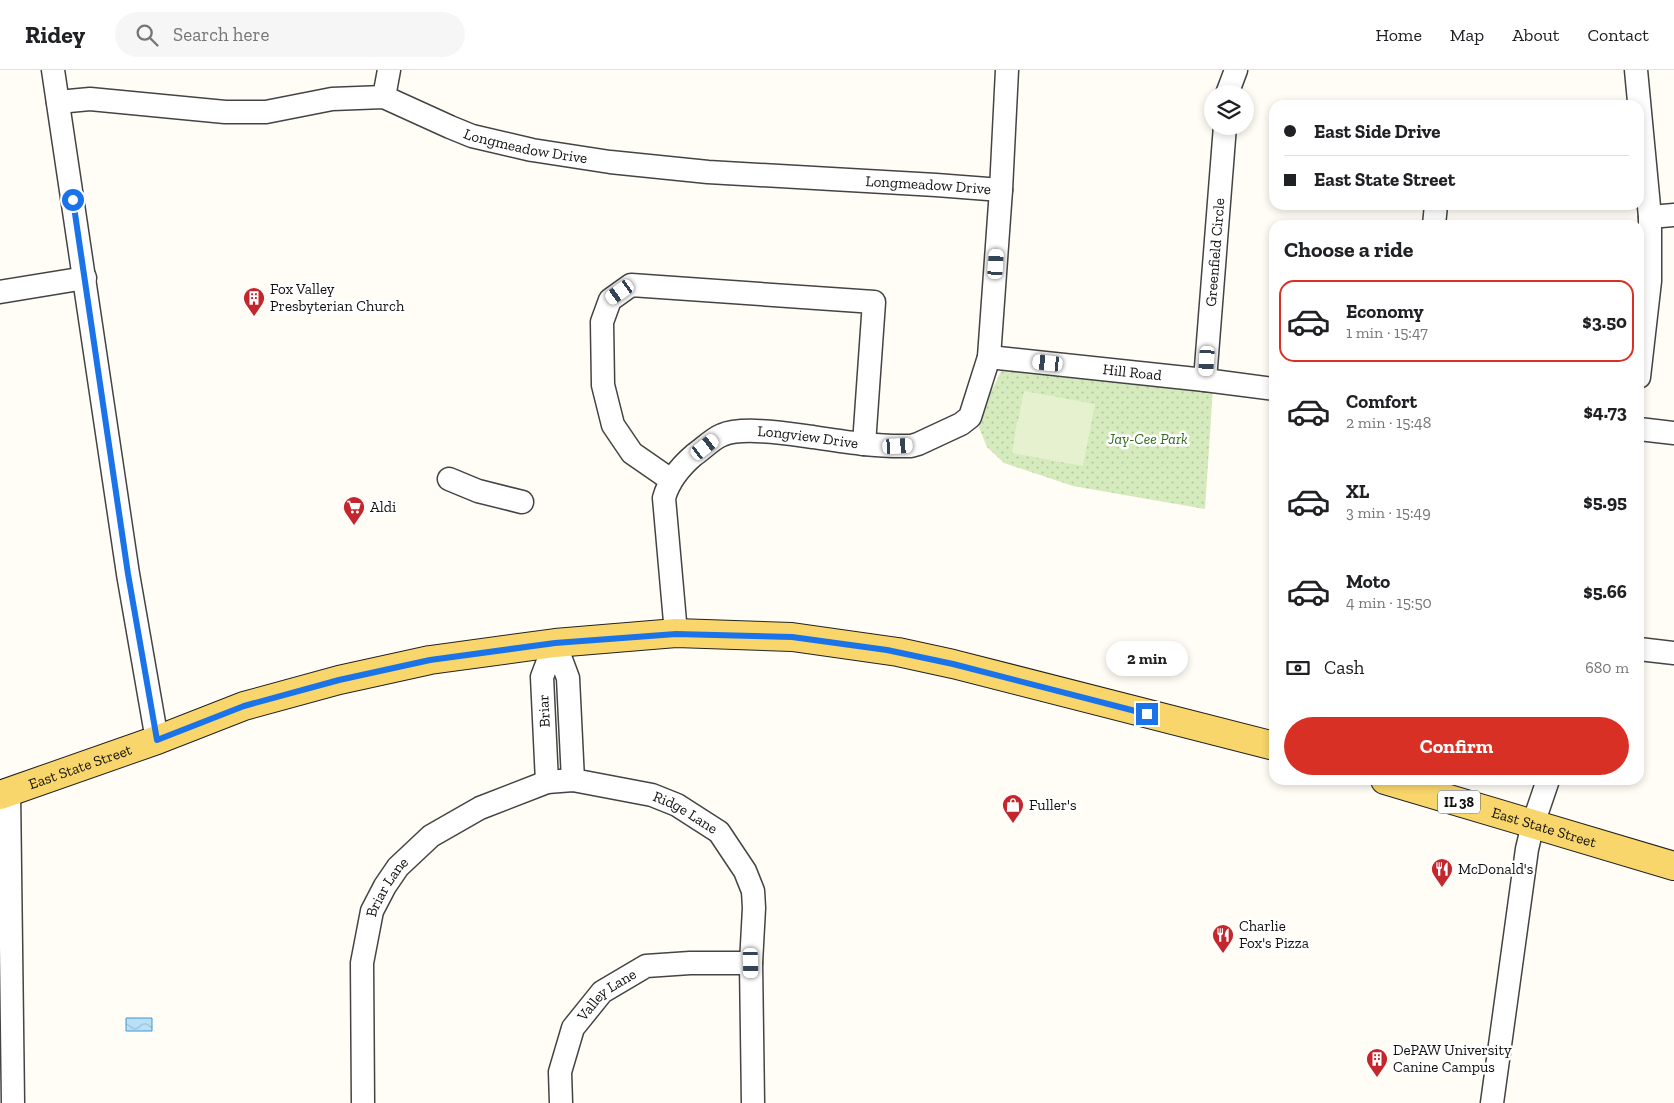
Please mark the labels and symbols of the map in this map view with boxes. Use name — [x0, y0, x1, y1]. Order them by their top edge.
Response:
street label: Longmeadow Drive — [461, 125, 589, 167]
street label: Longmeadow Drive — [865, 172, 992, 198]
route start — [62, 189, 84, 211]
street label: Greenfield Circle — [1202, 197, 1228, 307]
car — [987, 249, 1004, 279]
car — [603, 277, 636, 307]
place label: Fox Valley Presbyterian Church — [270, 280, 405, 315]
building icon: Fox Valley Presbyterian Church — [242, 286, 266, 317]
car — [1198, 346, 1215, 376]
car — [1032, 354, 1063, 372]
street label: Hill Road — [1102, 360, 1163, 384]
street label: Longview Drive — [757, 422, 859, 452]
park label: Jay-Cee Park — [1107, 430, 1188, 448]
car — [688, 432, 721, 462]
car — [882, 438, 913, 454]
supermarket icon: Aldi — [342, 495, 366, 526]
place label: Aldi — [370, 498, 396, 516]
callout: 2 min — [1106, 642, 1188, 676]
street label: Briar — [534, 694, 554, 728]
route end — [1136, 703, 1158, 725]
street label: East State Street — [26, 740, 135, 793]
street label: Ridge Lane — [651, 787, 721, 838]
road number: IL 38 — [1438, 790, 1480, 814]
shop icon: Fuller's — [1001, 793, 1025, 824]
place label: Fuller's — [1029, 796, 1077, 814]
street label: East State Street — [1490, 803, 1599, 852]
street label: Briar Lane — [362, 853, 412, 918]
restaurant icon: McDonald's — [1430, 857, 1454, 888]
place label: McDonald's — [1458, 860, 1533, 878]
place label: Charlie Fox's Pizza — [1239, 917, 1309, 952]
restaurant icon: Charlie Fox's Pizza — [1211, 923, 1235, 954]
car — [743, 948, 758, 978]
street label: Valley Lane — [573, 965, 639, 1025]
place label: DePAW University Canine Campus — [1393, 1041, 1512, 1076]
building icon: DePAW University Canine Campus — [1365, 1047, 1389, 1078]

